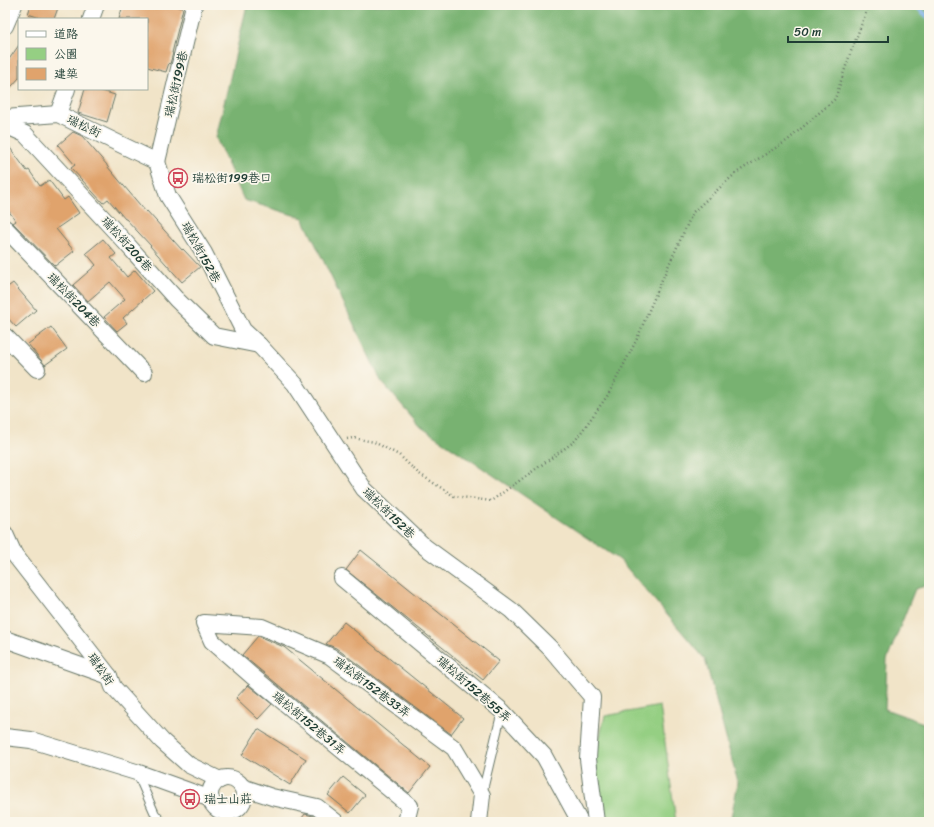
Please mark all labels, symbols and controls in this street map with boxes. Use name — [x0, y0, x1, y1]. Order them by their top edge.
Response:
legend — [18, 18, 148, 90]
scale bar — [788, 18, 888, 44]
text: 50 m — [794, 21, 821, 43]
text: 道路 — [54, 23, 78, 45]
text: 公園 — [54, 43, 78, 65]
street label: 瑞松街199巷 — [158, 48, 194, 120]
text: 建築 — [54, 63, 78, 85]
street label: 瑞松街 — [63, 108, 105, 144]
bus stop icon: 瑞松街199巷口 — [167, 167, 189, 189]
place label: 瑞松街199巷口 — [192, 167, 272, 189]
street label: 瑞松街206巷 — [96, 211, 158, 277]
street label: 瑞松街152巷 — [175, 217, 227, 287]
street label: 瑞松街204巷 — [42, 267, 106, 333]
street label: 瑞松街152巷 — [357, 482, 421, 544]
street label: 瑞松街 — [82, 648, 120, 690]
street label: 瑞松街152巷33弄 — [328, 650, 416, 724]
street label: 瑞松街152巷55弄 — [431, 650, 517, 728]
street label: 瑞松街152巷31弄 — [267, 685, 351, 761]
bus stop icon: 瑞士山莊 — [179, 788, 201, 810]
place label: 瑞士山莊 — [204, 788, 252, 810]

